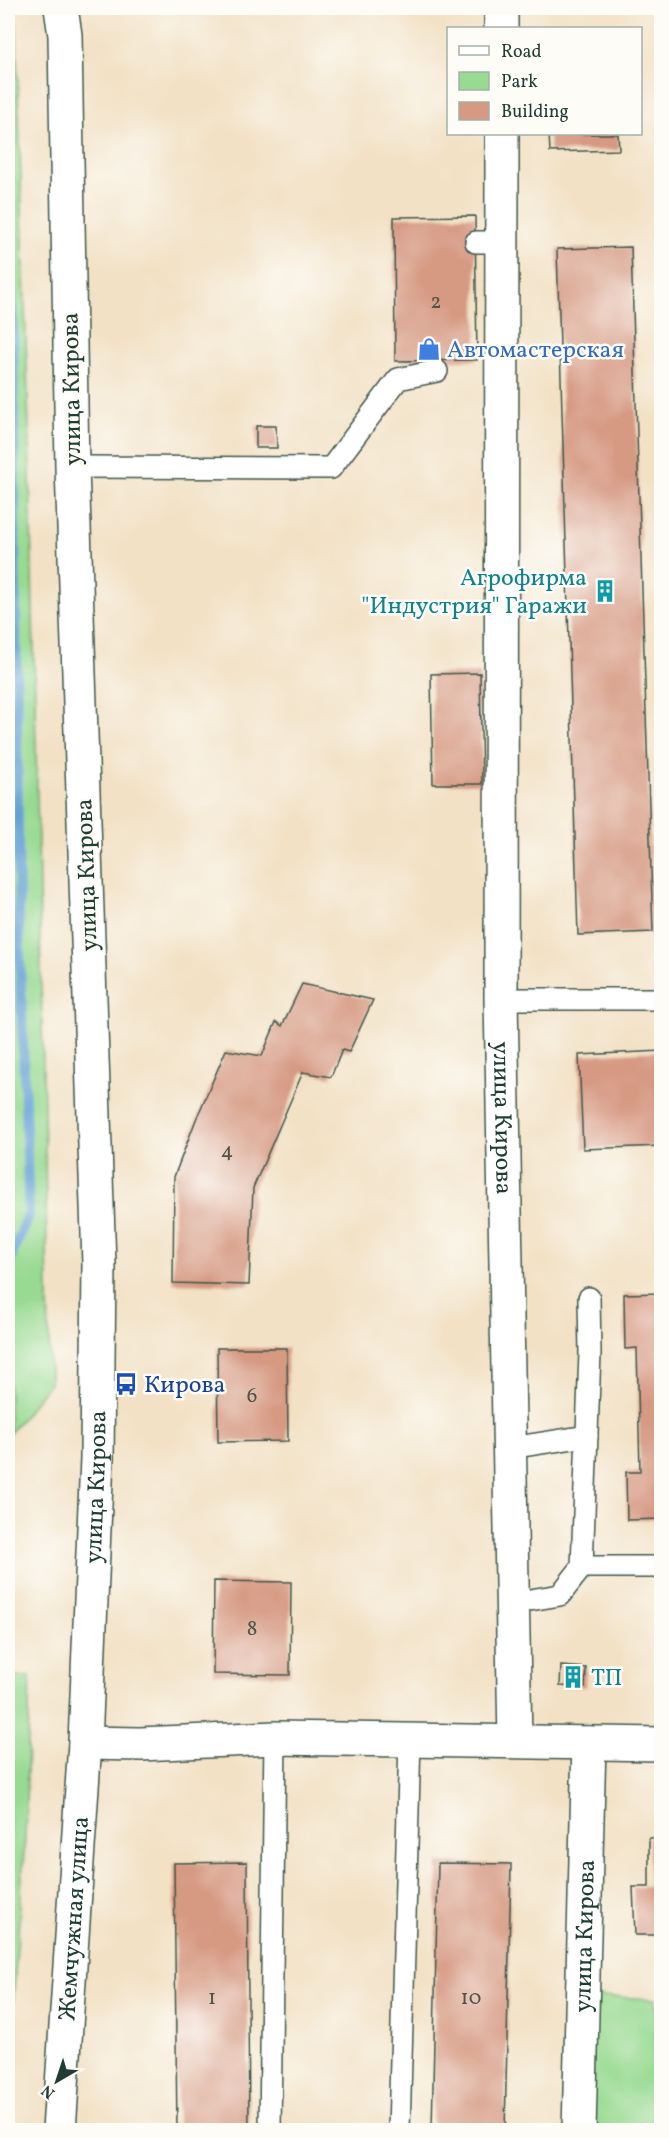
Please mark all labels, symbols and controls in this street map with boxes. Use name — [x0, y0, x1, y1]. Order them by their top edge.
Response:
legend — [447, 27, 642, 135]
text: Road — [501, 40, 542, 65]
text: Park — [501, 70, 538, 95]
text: Building — [501, 100, 569, 125]
house number: 2 — [430, 288, 442, 317]
street label: улица Кирова — [55, 312, 91, 466]
place label: Автомастерская — [447, 334, 624, 368]
shop icon: Автомастерская — [416, 336, 442, 362]
place label: Агрофирма "Индустрия" Гаражи — [361, 562, 587, 624]
building icon: Агрофирма "Индустрия" Гаражи — [592, 578, 618, 604]
street label: улица Кирова — [68, 798, 108, 952]
street label: улица Кирова — [483, 1041, 520, 1195]
house number: 4 — [221, 1137, 233, 1166]
place label: Кирова — [144, 1369, 226, 1403]
bus stop icon: Кирова — [113, 1371, 139, 1397]
house number: 6 — [247, 1382, 257, 1411]
street label: улица Кирова — [78, 1410, 116, 1564]
house number: 8 — [247, 1615, 257, 1644]
place label: ТП — [591, 1662, 622, 1696]
building icon: ТП — [560, 1664, 586, 1690]
street label: Жемчужная улица — [51, 1815, 99, 2022]
street label: улица Кирова — [567, 1859, 605, 2013]
house number: 1 — [208, 1984, 216, 2013]
house number: 10 — [461, 1984, 481, 2013]
north arrow — [27, 2051, 87, 2111]
text: N — [37, 2079, 60, 2103]

